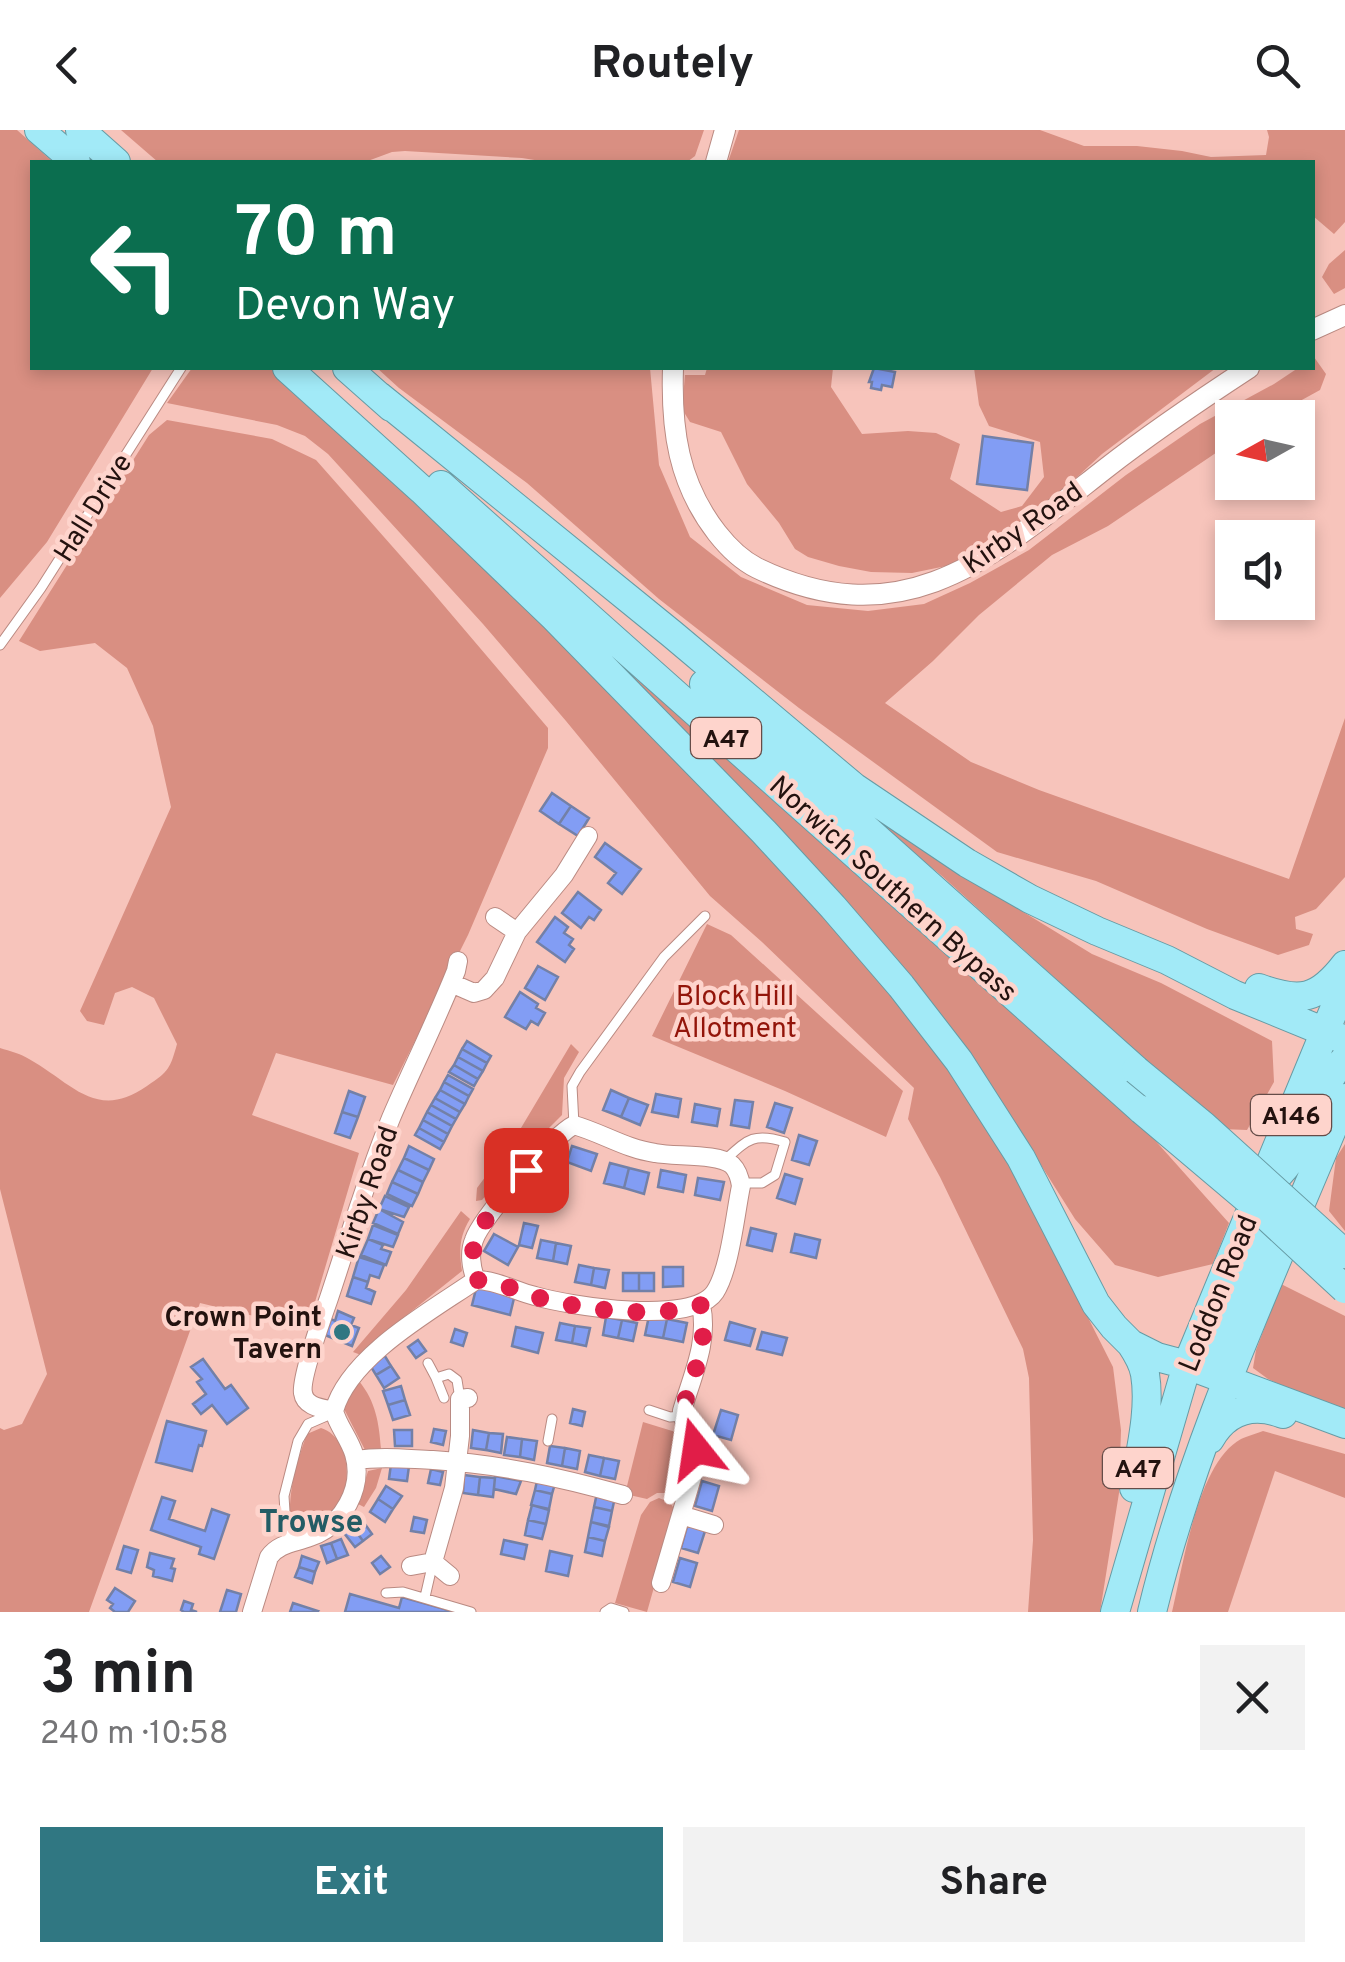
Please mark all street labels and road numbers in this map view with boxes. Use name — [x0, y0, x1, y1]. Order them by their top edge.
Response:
street label: Hall Drive — [47, 448, 142, 569]
street label: Kirby Road — [957, 475, 1091, 584]
road number: A47 — [691, 718, 761, 758]
street label: Norwich Southern Bypass — [760, 769, 1024, 1011]
road number: A146 — [1251, 1095, 1331, 1135]
street label: Kirby Road — [329, 1122, 408, 1264]
street label: Loddon Road — [1172, 1210, 1268, 1378]
road number: A47 — [1103, 1448, 1173, 1488]

